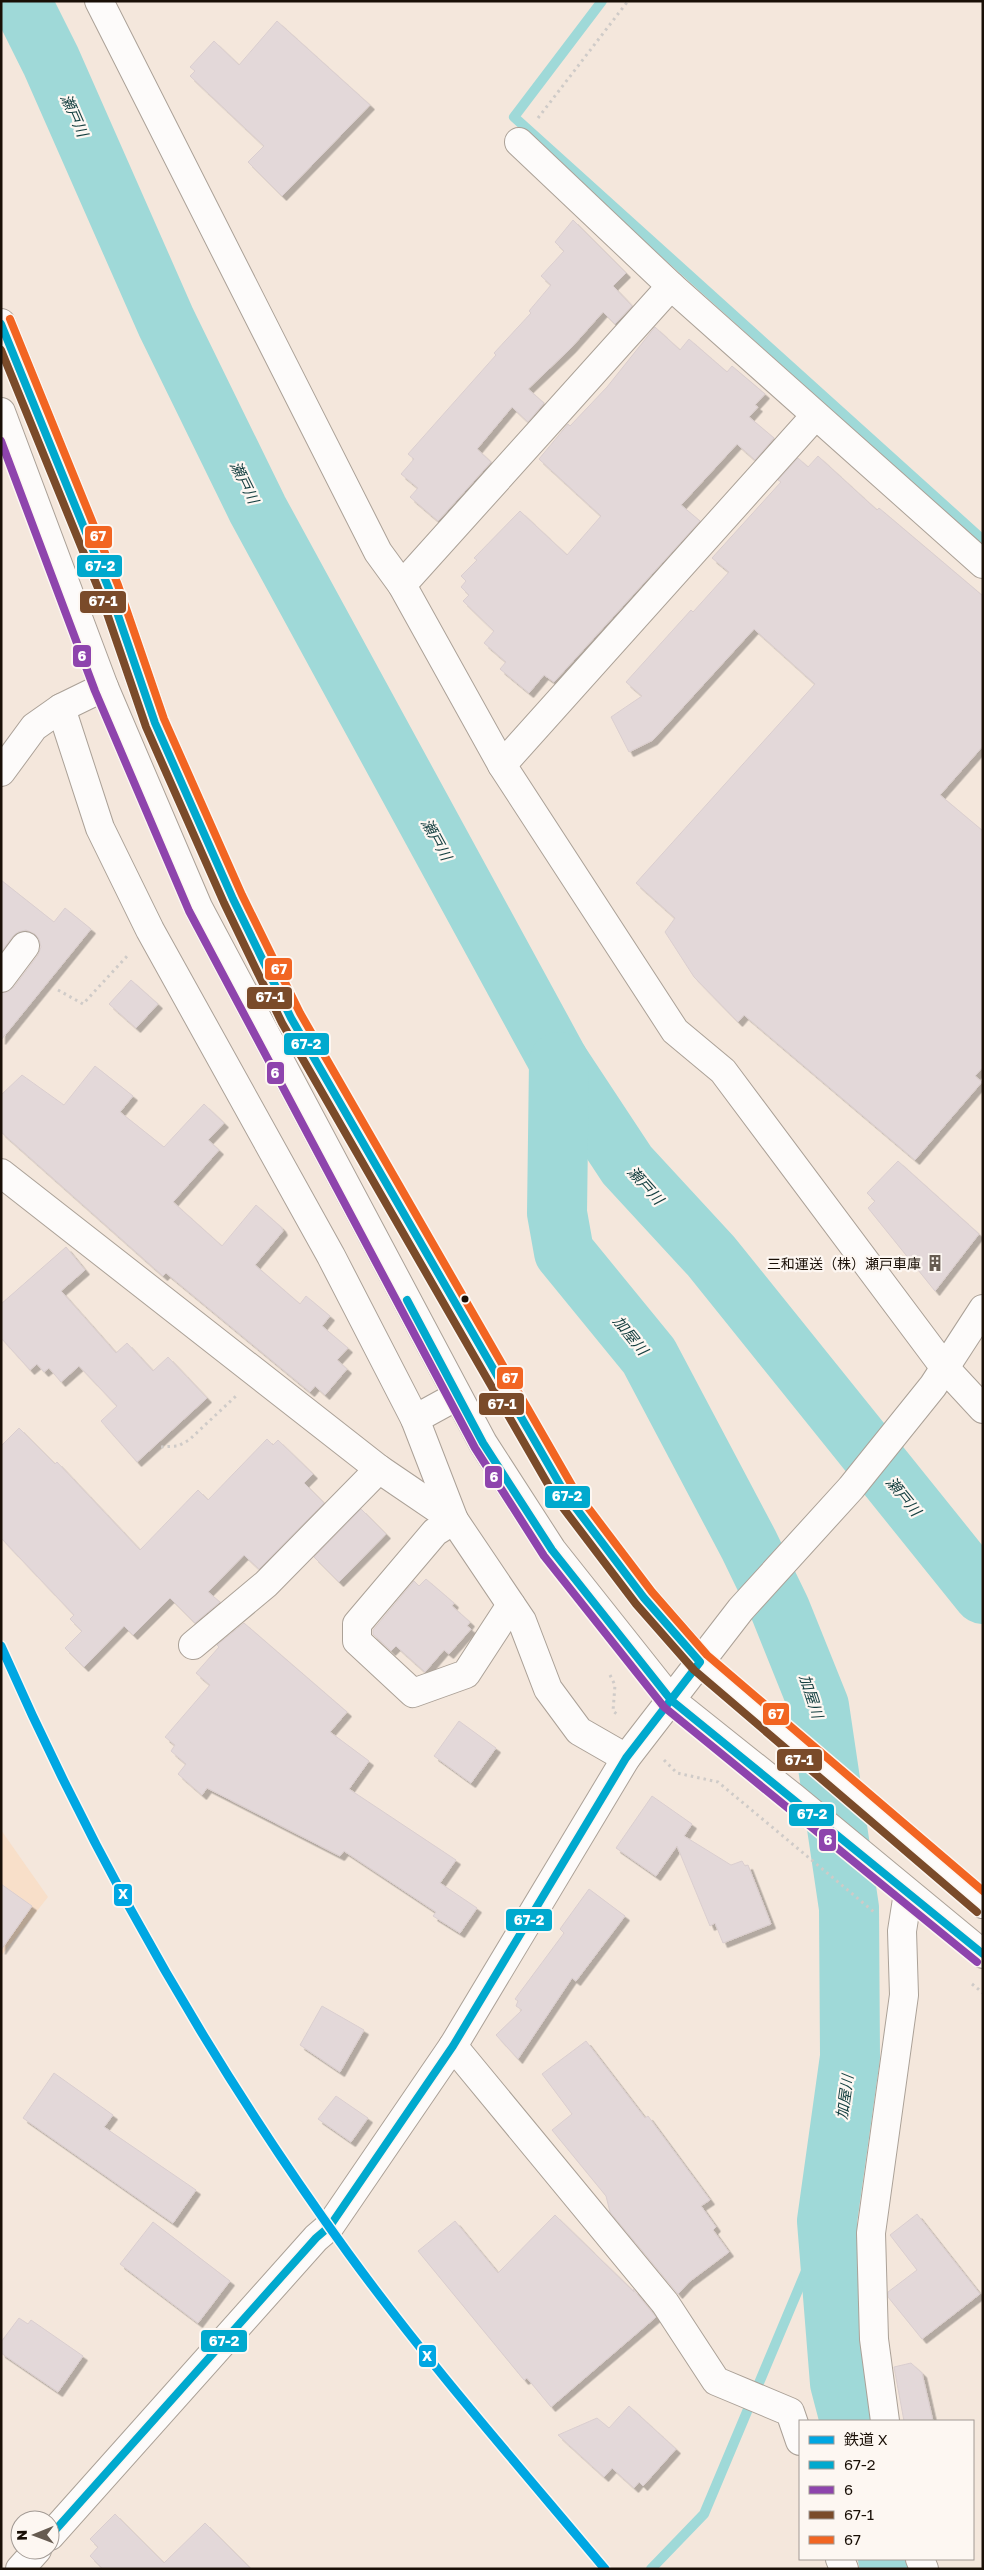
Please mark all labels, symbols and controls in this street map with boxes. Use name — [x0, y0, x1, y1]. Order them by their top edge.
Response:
water label: 瀬戸川 — [58, 91, 93, 141]
water label: 瀬戸川 — [227, 458, 264, 508]
line badge: 67 — [84, 525, 113, 549]
text: 67 — [90, 527, 107, 544]
line badge: 67-2 — [76, 554, 123, 578]
text: 67-2 — [85, 557, 116, 574]
line badge: 67-1 — [79, 590, 127, 614]
text: 67-1 — [88, 592, 118, 609]
line badge: 6 — [72, 644, 92, 668]
text: 6 — [78, 647, 87, 664]
water label: 瀬戸川 — [418, 815, 457, 865]
line badge: 67 — [264, 957, 293, 981]
text: 67 — [271, 960, 288, 977]
line badge: 67-1 — [246, 986, 293, 1010]
text: 67-1 — [255, 988, 285, 1005]
line badge: 67-2 — [283, 1032, 330, 1056]
text: 67-2 — [291, 1035, 322, 1052]
line badge: 6 — [266, 1061, 285, 1085]
text: 6 — [271, 1064, 280, 1081]
water label: 瀬戸川 — [624, 1162, 669, 1209]
building icon: 三和運送（株）瀬戸車庫 — [925, 1253, 945, 1273]
place label: 三和運送（株）瀬戸車庫 — [767, 1255, 921, 1272]
unlabelled marker — [460, 1294, 470, 1304]
water label: 加屋川 — [610, 1312, 653, 1360]
line badge: 67 — [496, 1366, 524, 1390]
text: 67 — [502, 1369, 519, 1386]
line badge: 67-1 — [478, 1392, 525, 1416]
text: 67-1 — [487, 1395, 517, 1412]
line badge: 6 — [484, 1465, 503, 1489]
text: 6 — [490, 1468, 499, 1485]
water label: 瀬戸川 — [883, 1473, 926, 1521]
line badge: 67-2 — [544, 1485, 591, 1509]
text: 67-2 — [552, 1487, 583, 1504]
water label: 加屋川 — [796, 1672, 828, 1722]
line badge: 67 — [762, 1702, 790, 1726]
text: 67 — [768, 1705, 785, 1722]
line badge: 67-1 — [776, 1748, 823, 1772]
text: 67-1 — [784, 1751, 814, 1768]
line badge: 67-2 — [788, 1803, 835, 1827]
text: 67-2 — [797, 1805, 828, 1822]
line badge: 6 — [818, 1828, 837, 1852]
text: 6 — [824, 1831, 833, 1848]
line badge: X — [113, 1883, 133, 1907]
text: X — [118, 1885, 128, 1902]
line badge: 67-2 — [505, 1908, 553, 1932]
text: 67-2 — [514, 1911, 545, 1928]
water label: 加屋川 — [832, 2071, 856, 2121]
line badge: 67-2 — [200, 2329, 248, 2353]
text: 67-2 — [209, 2332, 240, 2349]
line badge: X — [418, 2344, 437, 2368]
text: X — [422, 2347, 432, 2364]
legend — [799, 2420, 974, 2560]
text: 鉄道 X — [844, 2430, 888, 2448]
text: 67-2 — [844, 2455, 875, 2473]
text: 6 — [844, 2480, 853, 2498]
text: 67-1 — [844, 2505, 874, 2523]
north arrow — [10, 2510, 60, 2560]
text: N — [13, 2530, 30, 2541]
text: 67 — [844, 2530, 861, 2548]

